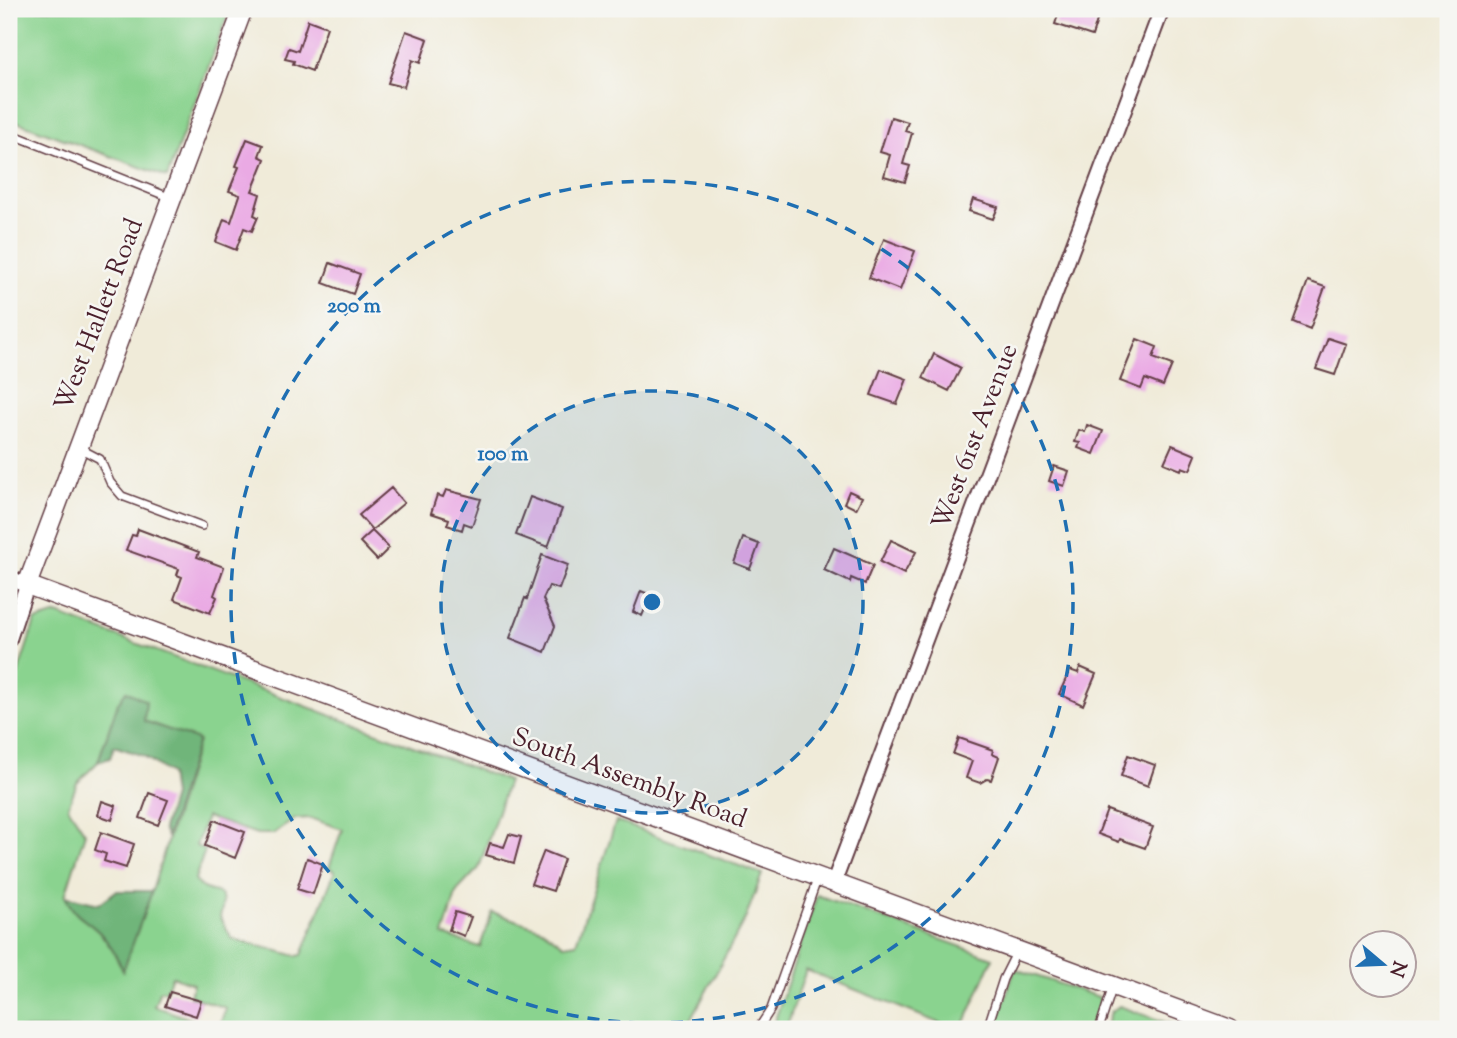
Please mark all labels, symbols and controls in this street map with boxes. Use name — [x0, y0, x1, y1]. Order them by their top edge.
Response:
street label: West Hallett Road — [46, 213, 154, 417]
text: 200 m — [327, 292, 382, 322]
street label: West 61st Avenue — [924, 339, 1028, 535]
text: 100 m — [478, 440, 529, 470]
centre of rings — [640, 590, 664, 614]
street label: South Assembly Road — [506, 719, 752, 839]
north arrow — [1348, 930, 1418, 1000]
text: N — [1381, 957, 1412, 980]

